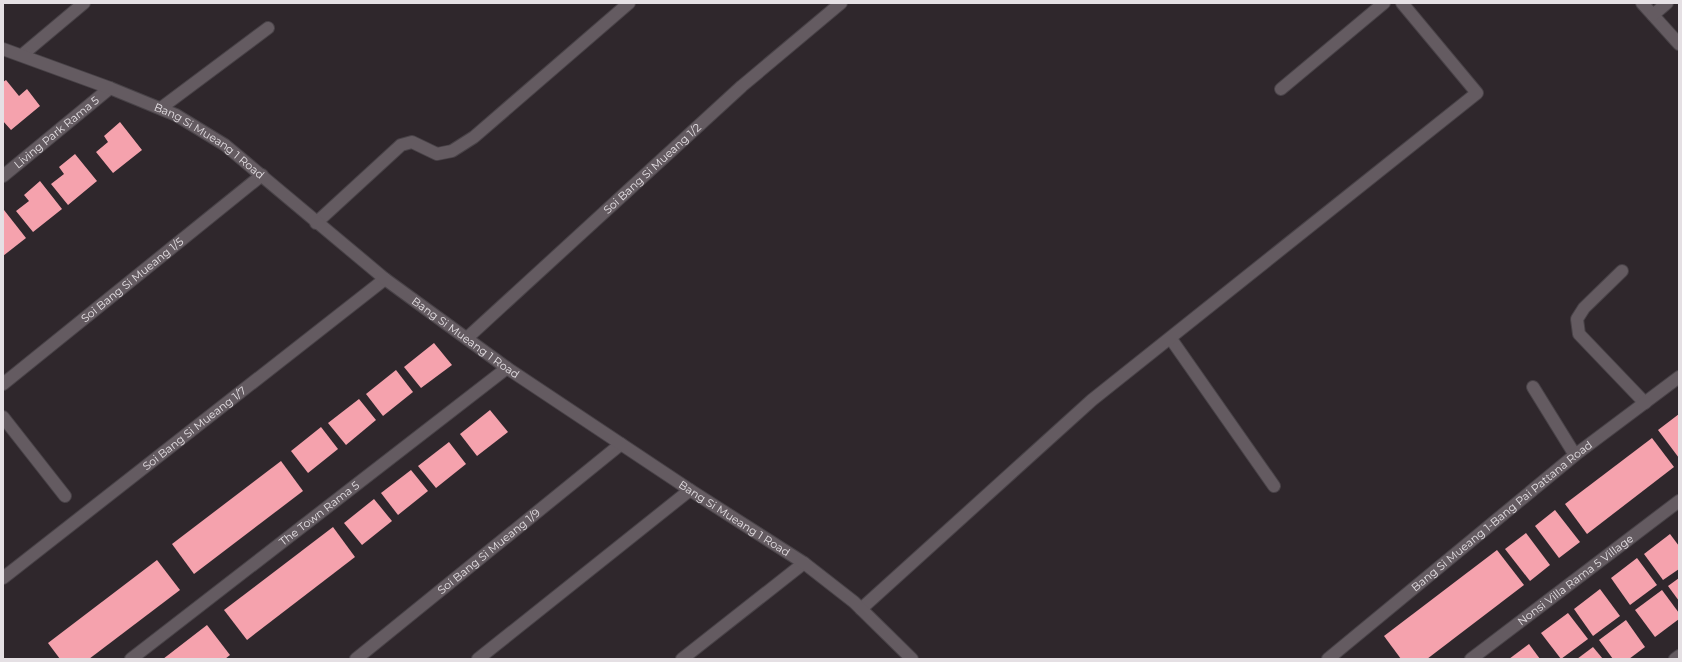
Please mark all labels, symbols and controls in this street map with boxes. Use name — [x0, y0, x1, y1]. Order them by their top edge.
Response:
street label: Living Park Rama 5 — [11, 93, 102, 171]
street label: Bang Si Mueang 1 Road — [152, 100, 267, 182]
street label: Soi Bang Si Mueang 1/2 — [600, 120, 704, 217]
street label: Soi Bang Si Mueang 1/5 — [78, 234, 186, 325]
street label: Bang Si Mueang 1 Road — [409, 294, 522, 381]
street label: Soi Bang Si Mueang 1/7 — [140, 383, 249, 473]
street label: Bang Si Mueang 1-Bang Pai Pattana Road — [1408, 438, 1595, 594]
street label: Bang Si Mueang 1 Road — [676, 477, 793, 559]
street label: The Town Rama 5 — [276, 478, 362, 549]
street label: Soi Bang Si Mueang 1/9 — [435, 505, 543, 597]
street label: Nonsi Villa Rama 5 Village — [1515, 531, 1636, 628]

